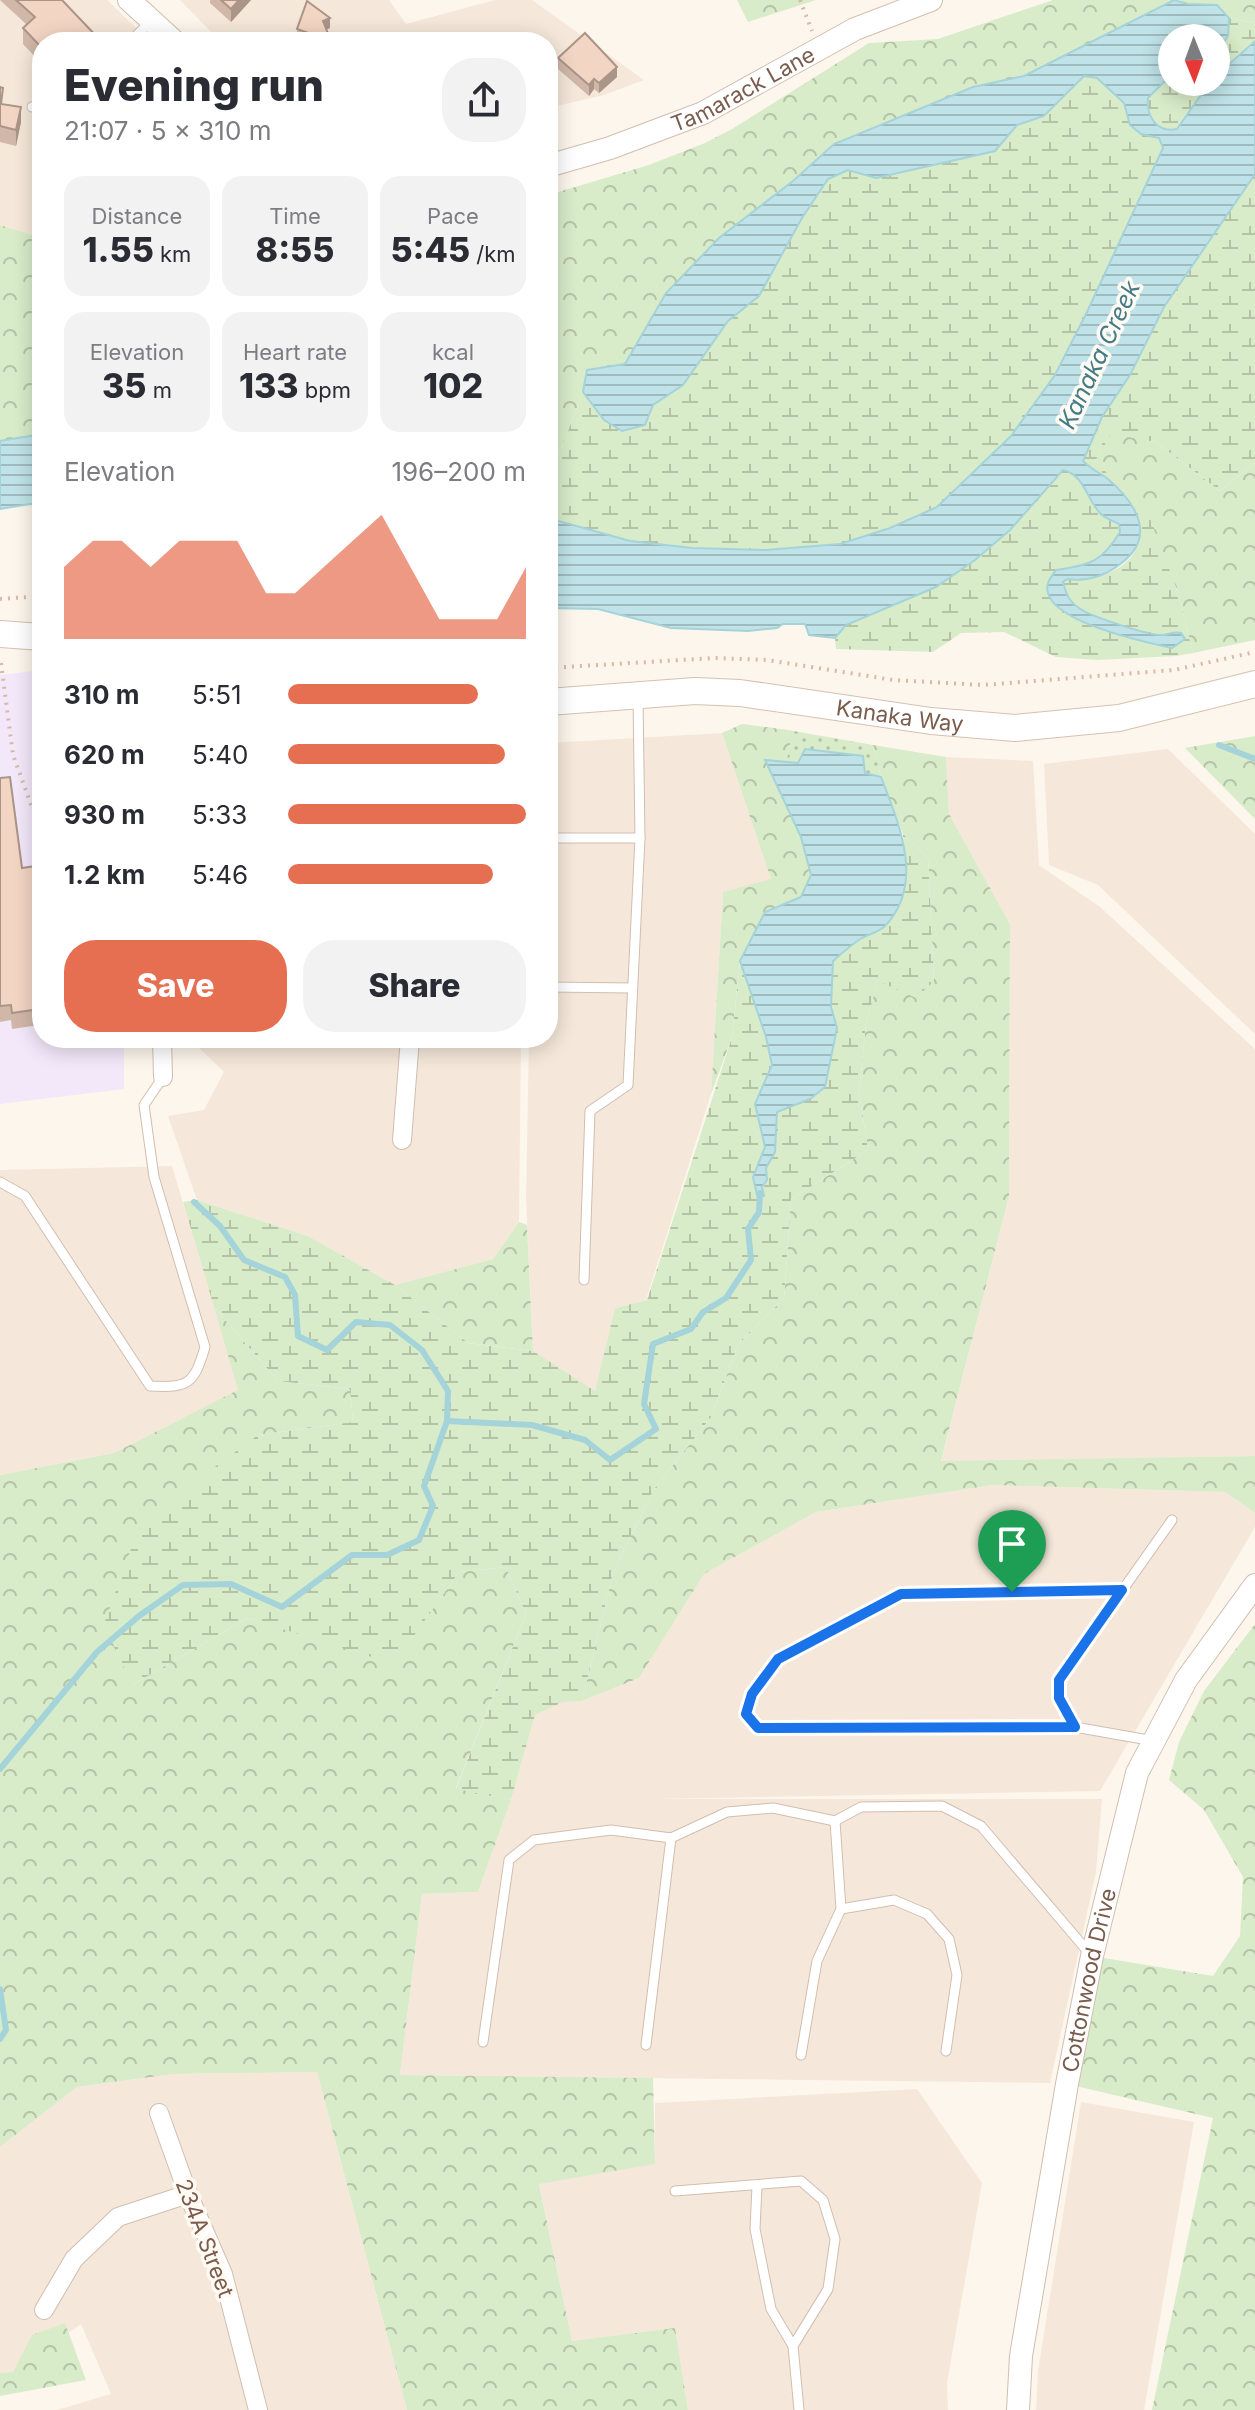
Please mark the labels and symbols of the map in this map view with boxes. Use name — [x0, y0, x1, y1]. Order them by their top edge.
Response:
north arrow — [1158, 24, 1230, 96]
street label: Tamarack Lane — [667, 41, 819, 137]
water label: Kanaka Creek — [1052, 276, 1146, 434]
street label: Kanaka Way — [835, 694, 965, 737]
pin — [978, 1510, 1046, 1592]
street label: Cottonwood Drive — [1057, 1886, 1121, 2074]
street label: 234A Street — [171, 2175, 239, 2301]

